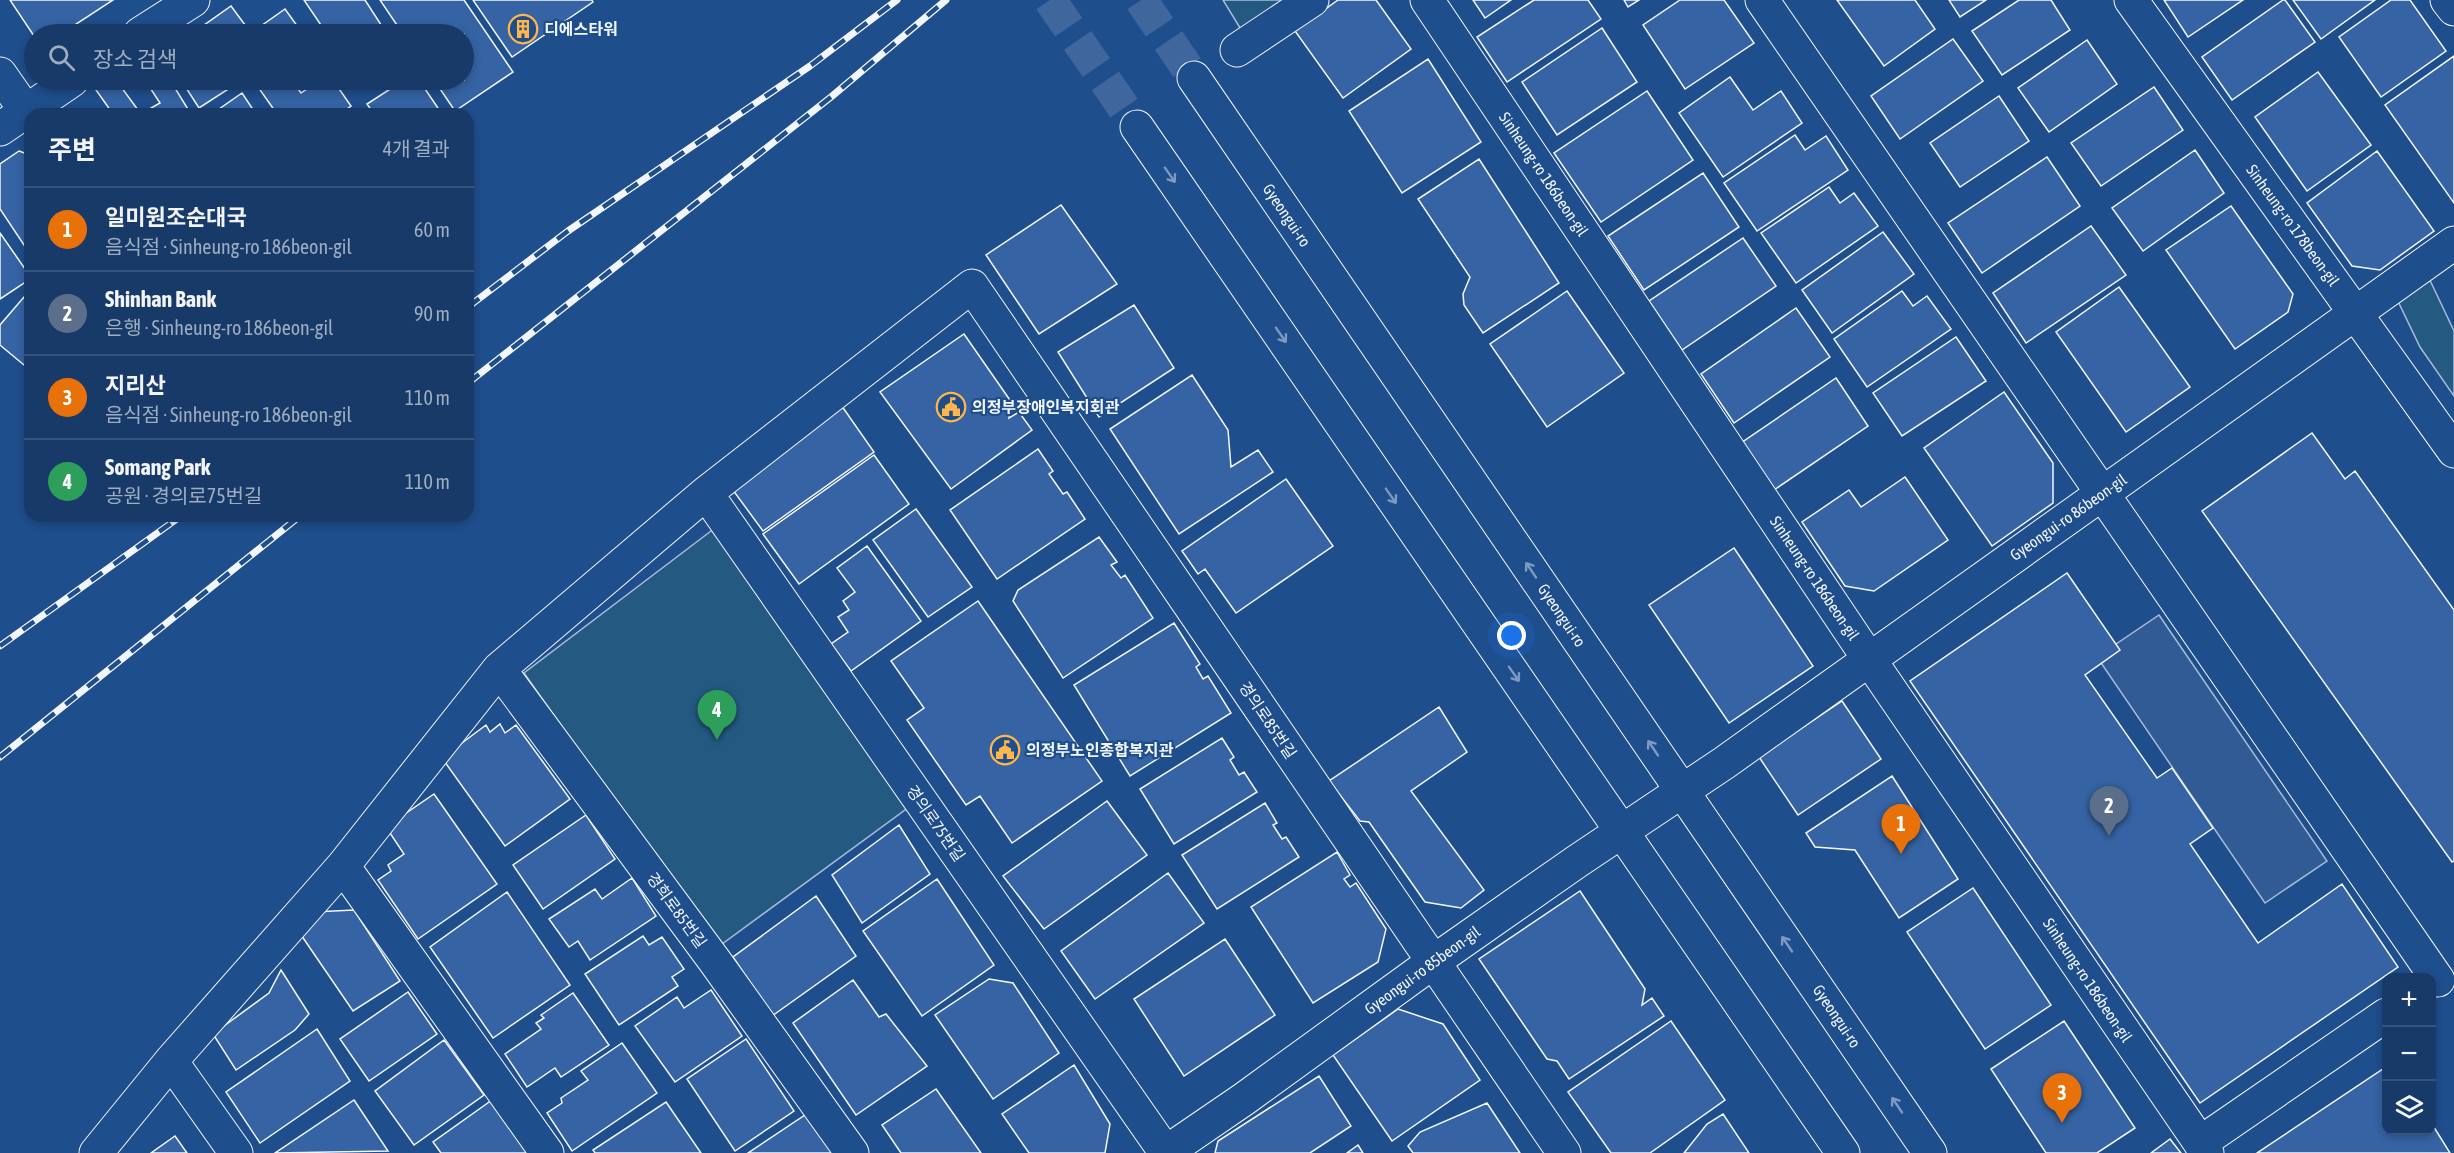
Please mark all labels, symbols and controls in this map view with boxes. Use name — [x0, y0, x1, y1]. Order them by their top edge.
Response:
building icon: 디에스타워 — [507, 13, 539, 45]
place label: 디에스타워 — [544, 20, 618, 38]
search box — [24, 24, 474, 90]
icon: search — [45, 41, 78, 74]
text: 장소 검색 — [93, 46, 177, 72]
street label: Sinheung-ro 186beon-gil — [1495, 109, 1593, 240]
text: 주변 — [48, 135, 96, 165]
text: 4개 결과 — [383, 137, 450, 160]
street label: Sinheung-ro 178beon-gil — [2242, 161, 2343, 290]
one-way arrow — [1164, 166, 1176, 183]
street label: Gyeongui-ro — [1259, 180, 1315, 250]
text: 일미원조순대국 — [105, 204, 247, 230]
text: 1 — [63, 218, 72, 241]
text: 60 m — [414, 218, 450, 241]
text: 음식점 · Sinheung-ro 186beon-gil — [105, 235, 352, 258]
text: Shinhan Bank — [105, 286, 216, 312]
text: 2 — [63, 302, 72, 325]
text: 90 m — [414, 302, 450, 325]
text: 은행 · Sinheung-ro 186beon-gil — [105, 316, 333, 339]
one-way arrow — [1274, 327, 1287, 344]
text: 지리산 — [105, 372, 166, 398]
text: 3 — [63, 386, 72, 409]
text: 110 m — [405, 386, 450, 409]
public building icon: 의정부장애인복지회관 — [935, 391, 967, 423]
place label: 의정부장애인복지회관 — [972, 398, 1119, 416]
text: 음식점 · Sinheung-ro 186beon-gil — [105, 403, 352, 426]
text: Somang Park — [105, 454, 211, 480]
text: 4 — [63, 470, 72, 493]
text: 110 m — [405, 470, 450, 493]
street label: Gyeongui-ro 86beon-gil — [2006, 470, 2131, 565]
text: 공원 · 경의로75번길 — [105, 484, 262, 507]
one-way arrow — [1385, 487, 1397, 504]
street label: Sinheung-ro 186beon-gil — [1766, 513, 1864, 644]
one-way arrow — [1525, 562, 1537, 579]
street label: Gyeongui-ro — [1534, 580, 1590, 650]
your location — [1497, 621, 1526, 650]
one-way arrow — [1508, 665, 1520, 682]
street label: 경의로85번길 — [1236, 678, 1300, 762]
pin: 4 — [698, 690, 736, 740]
public building icon: 의정부노인종합복지관 — [989, 734, 1021, 766]
place label: 의정부노인종합복지관 — [1026, 741, 1173, 759]
one-way arrow — [1647, 741, 1659, 757]
street label: 경의로75번길 — [903, 782, 969, 864]
pin: 2 — [2090, 786, 2128, 836]
pin: 1 — [1882, 804, 1920, 854]
street label: 경희로85번길 — [644, 869, 710, 951]
street label: Sinheung-ro 186beon-gil — [2039, 915, 2137, 1046]
street label: Gyeongui-ro 85beon-gil — [1361, 922, 1484, 1019]
one-way arrow — [1781, 936, 1793, 952]
map controls — [2382, 973, 2436, 1135]
button: + — [2382, 973, 2436, 1027]
street label: Gyeongui-ro — [1809, 981, 1865, 1051]
button: − — [2382, 1027, 2436, 1081]
pin: 3 — [2042, 1074, 2082, 1123]
button: layers — [2382, 1081, 2436, 1135]
one-way arrow — [1891, 1097, 1903, 1113]

